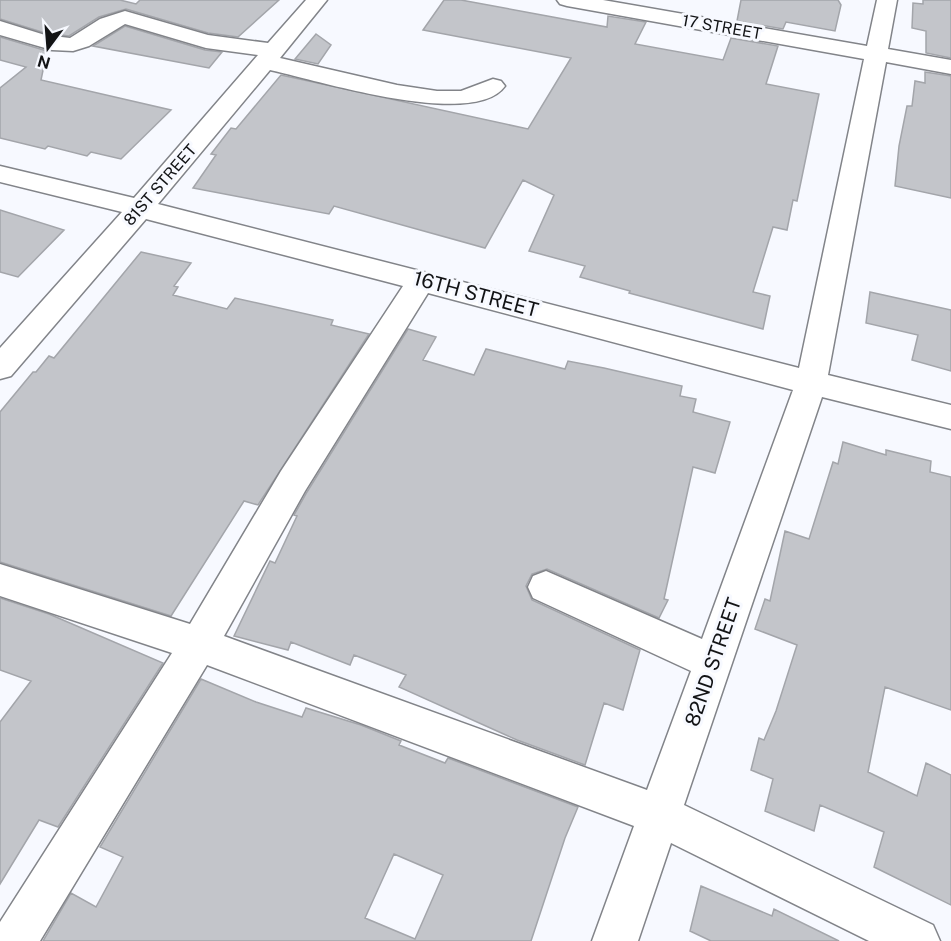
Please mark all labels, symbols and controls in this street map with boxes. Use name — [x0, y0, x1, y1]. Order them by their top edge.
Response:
street label: 17 STREET — [681, 11, 764, 43]
north arrow — [18, 18, 78, 78]
text: N — [35, 51, 53, 73]
street label: 81ST STREET — [120, 140, 201, 229]
street label: 16TH STREET — [411, 266, 541, 322]
street label: 82ND STREET — [680, 594, 746, 729]

